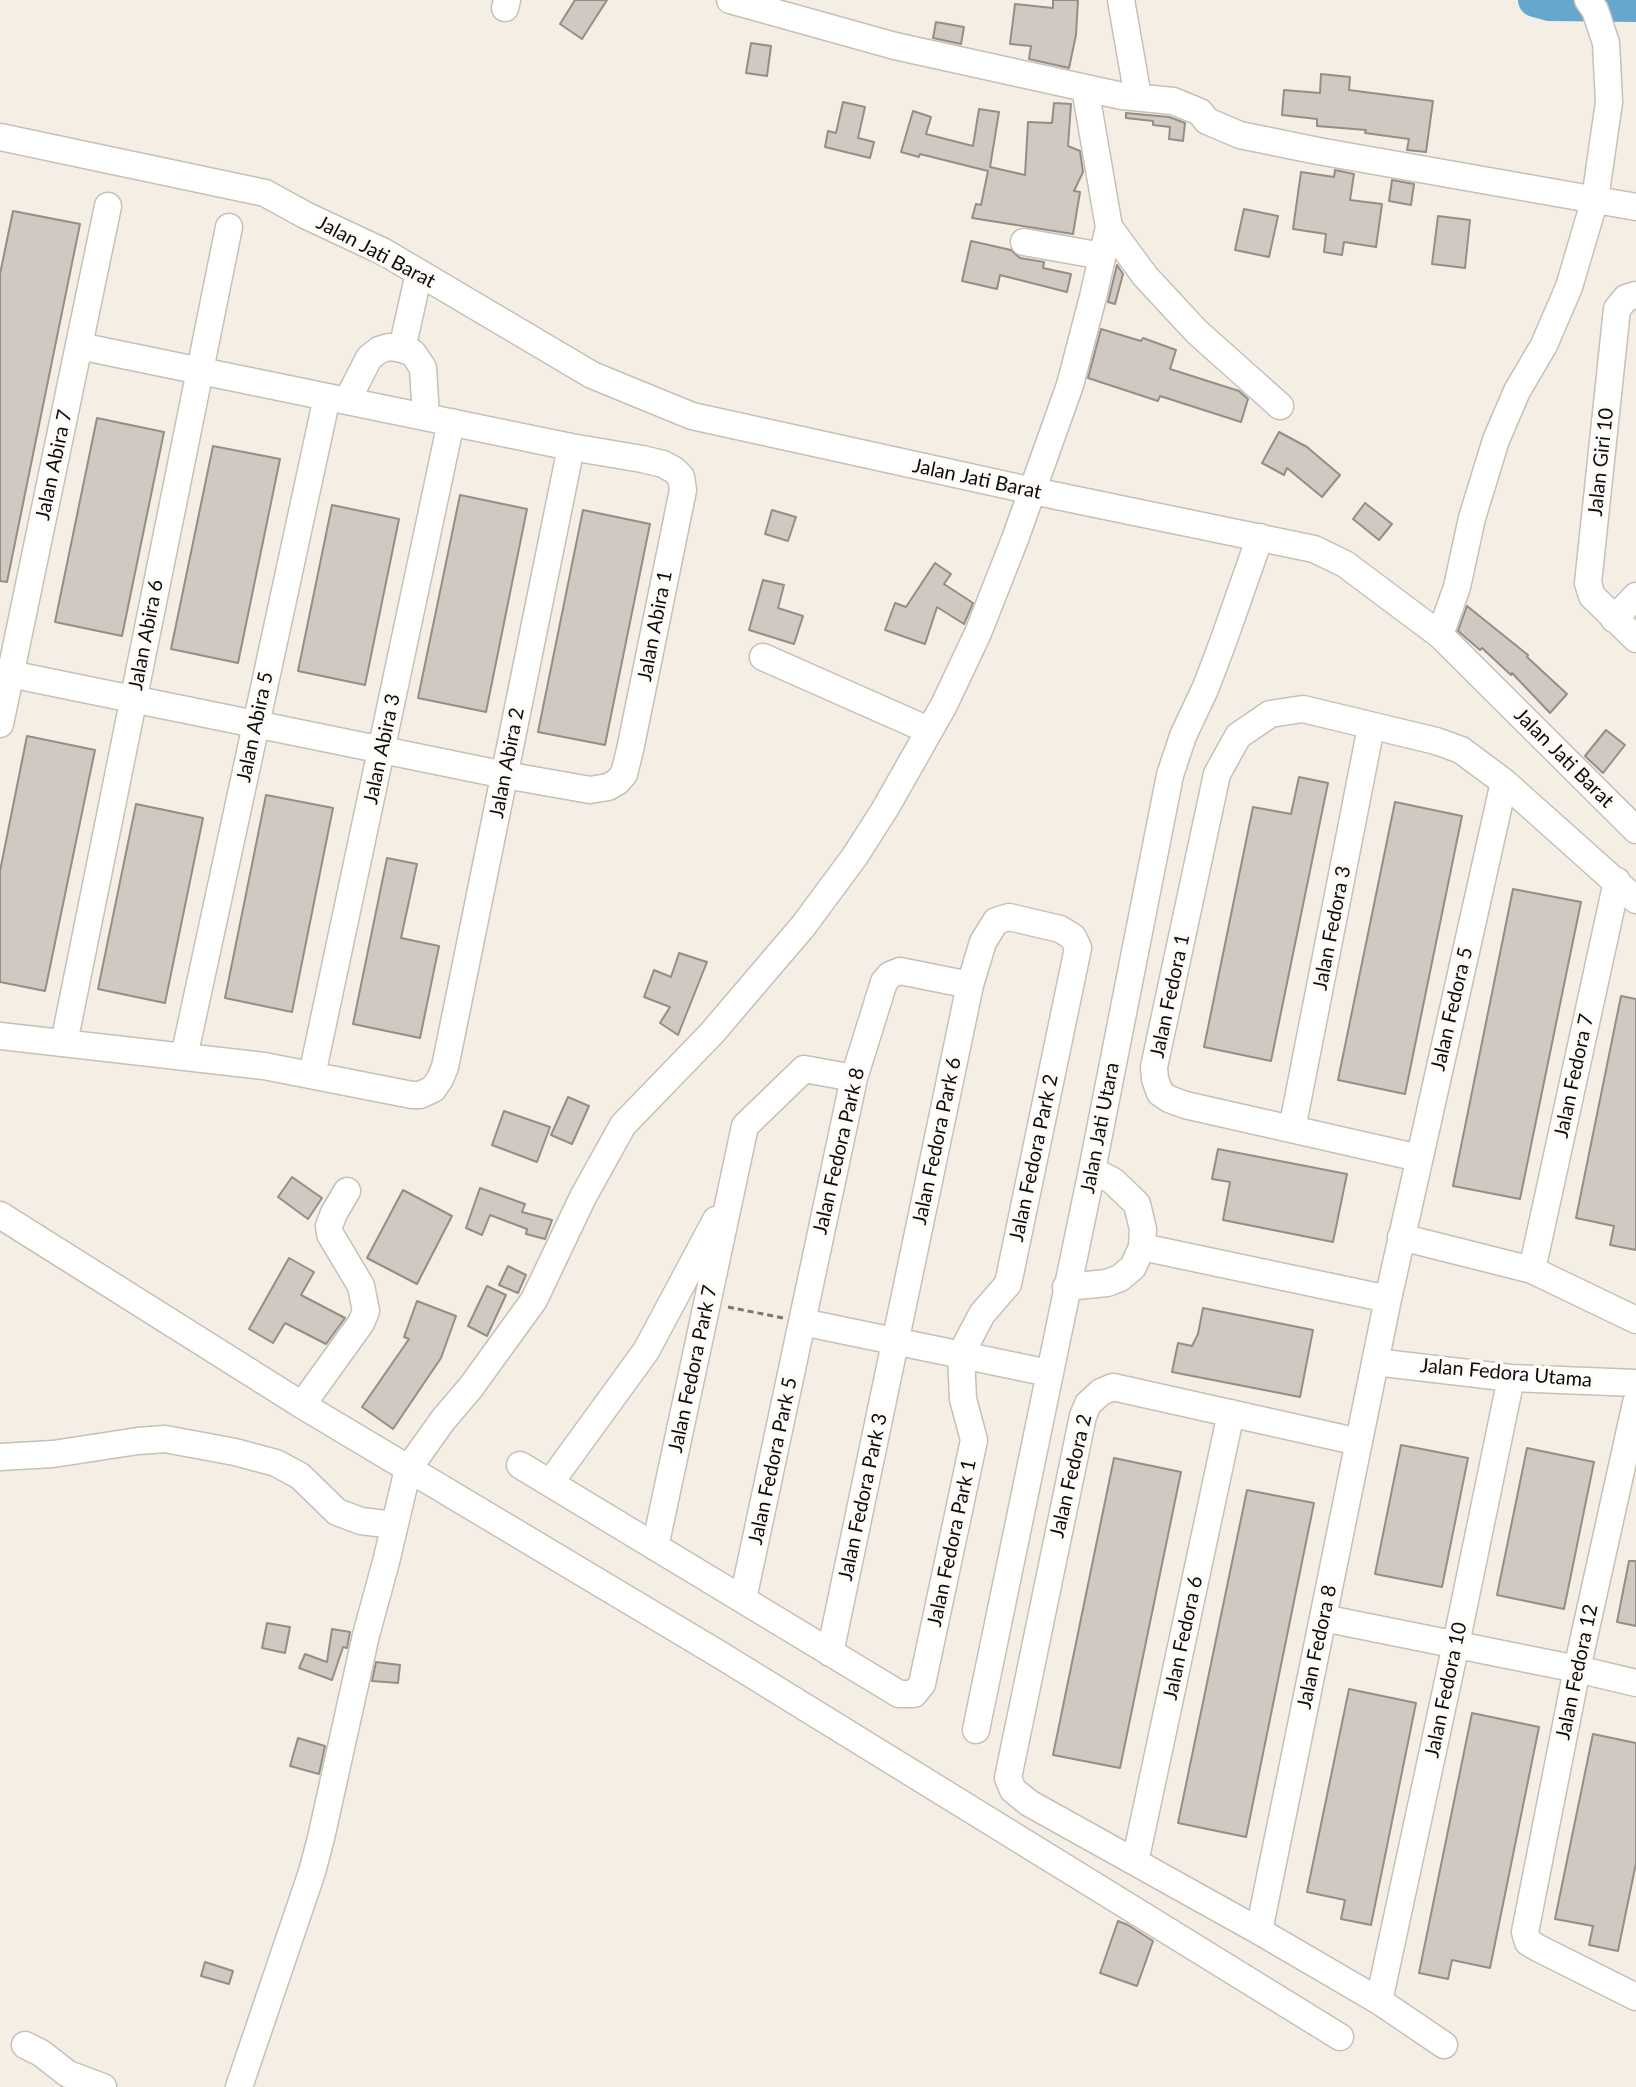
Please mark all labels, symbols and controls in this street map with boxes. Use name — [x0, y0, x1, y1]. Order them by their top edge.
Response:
street label: Jalan Jati Barat — [313, 211, 439, 293]
street label: Jalan Giri 10 — [1583, 407, 1619, 517]
street label: Jalan Abira 7 — [31, 408, 77, 522]
street label: Jalan Jati Barat — [910, 454, 1044, 504]
street label: Jalan Abira 1 — [633, 569, 677, 683]
street label: Jalan Abira 6 — [124, 578, 168, 692]
street label: Jalan Abira 5 — [232, 670, 278, 784]
street label: Jalan Abira 3 — [359, 692, 405, 806]
street label: Jalan Jati Barat — [1509, 703, 1619, 813]
street label: Jalan Abira 2 — [485, 706, 529, 820]
street label: Jalan Fedora 3 — [1308, 864, 1356, 992]
street label: Jalan Fedora 1 — [1145, 932, 1195, 1060]
street label: Jalan Fedora 5 — [1426, 945, 1478, 1073]
street label: Jalan Fedora 7 — [1549, 1012, 1599, 1140]
street label: Jalan Fedora Park 6 — [908, 1055, 966, 1227]
street label: Jalan Jati Utara — [1076, 1060, 1124, 1196]
street label: Jalan Fedora Park 8 — [808, 1065, 870, 1237]
street label: Jalan Fedora Park 2 — [1005, 1072, 1063, 1244]
street label: Jalan Fedora Park 7 — [664, 1283, 722, 1455]
street label: Jalan Fedora Utama — [1419, 1354, 1593, 1392]
street label: Jalan Fedora Park 5 — [744, 1375, 802, 1547]
street label: Jalan Fedora Park 3 — [834, 1411, 892, 1583]
street label: Jalan Fedora 2 — [1045, 1412, 1097, 1540]
street label: Jalan Fedora Park 1 — [923, 1457, 981, 1629]
street label: Jalan Fedora 6 — [1158, 1574, 1208, 1702]
street label: Jalan Fedora 8 — [1292, 1583, 1342, 1711]
street label: Jalan Fedora 12 — [1551, 1602, 1603, 1742]
street label: Jalan Fedora 10 — [1420, 1620, 1472, 1760]

